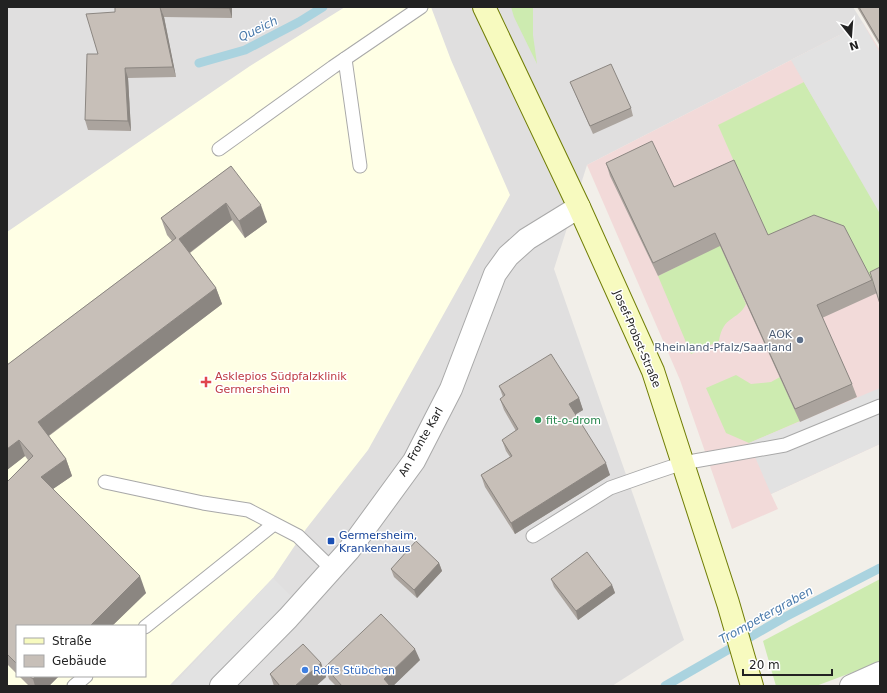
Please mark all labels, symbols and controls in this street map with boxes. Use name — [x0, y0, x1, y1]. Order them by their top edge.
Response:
water label: Queich — [236, 14, 280, 44]
north arrow — [831, 16, 871, 56]
text: N — [847, 38, 860, 53]
street label: Josef-Probst-Straße — [610, 287, 663, 390]
place label: AOK Rheinland-Pfalz/Saarland — [654, 328, 793, 354]
marker: AOK Rheinland-Pfalz/Saarland — [795, 335, 805, 345]
place label: Asklepios Südpfalzklinik Germersheim — [215, 370, 347, 396]
marker: Asklepios Südpfalzklinik Germersheim — [200, 376, 212, 388]
street label: An Fronte Karl — [396, 405, 446, 479]
place label: fit-o-drom — [546, 414, 601, 427]
marker: fit-o-drom — [533, 415, 543, 425]
place label: Germersheim, Krankenhaus — [339, 529, 417, 555]
marker: Germersheim, Krankenhaus — [326, 536, 336, 546]
water label: Trompetergraben — [717, 583, 815, 647]
legend — [16, 625, 146, 677]
text: Straße — [52, 634, 92, 648]
scale bar — [743, 651, 832, 677]
text: Gebäude — [52, 654, 106, 668]
text: 20 m — [749, 658, 780, 672]
place label: Rolfs Stübchen — [313, 664, 395, 677]
marker: Rolfs Stübchen — [300, 665, 310, 675]

